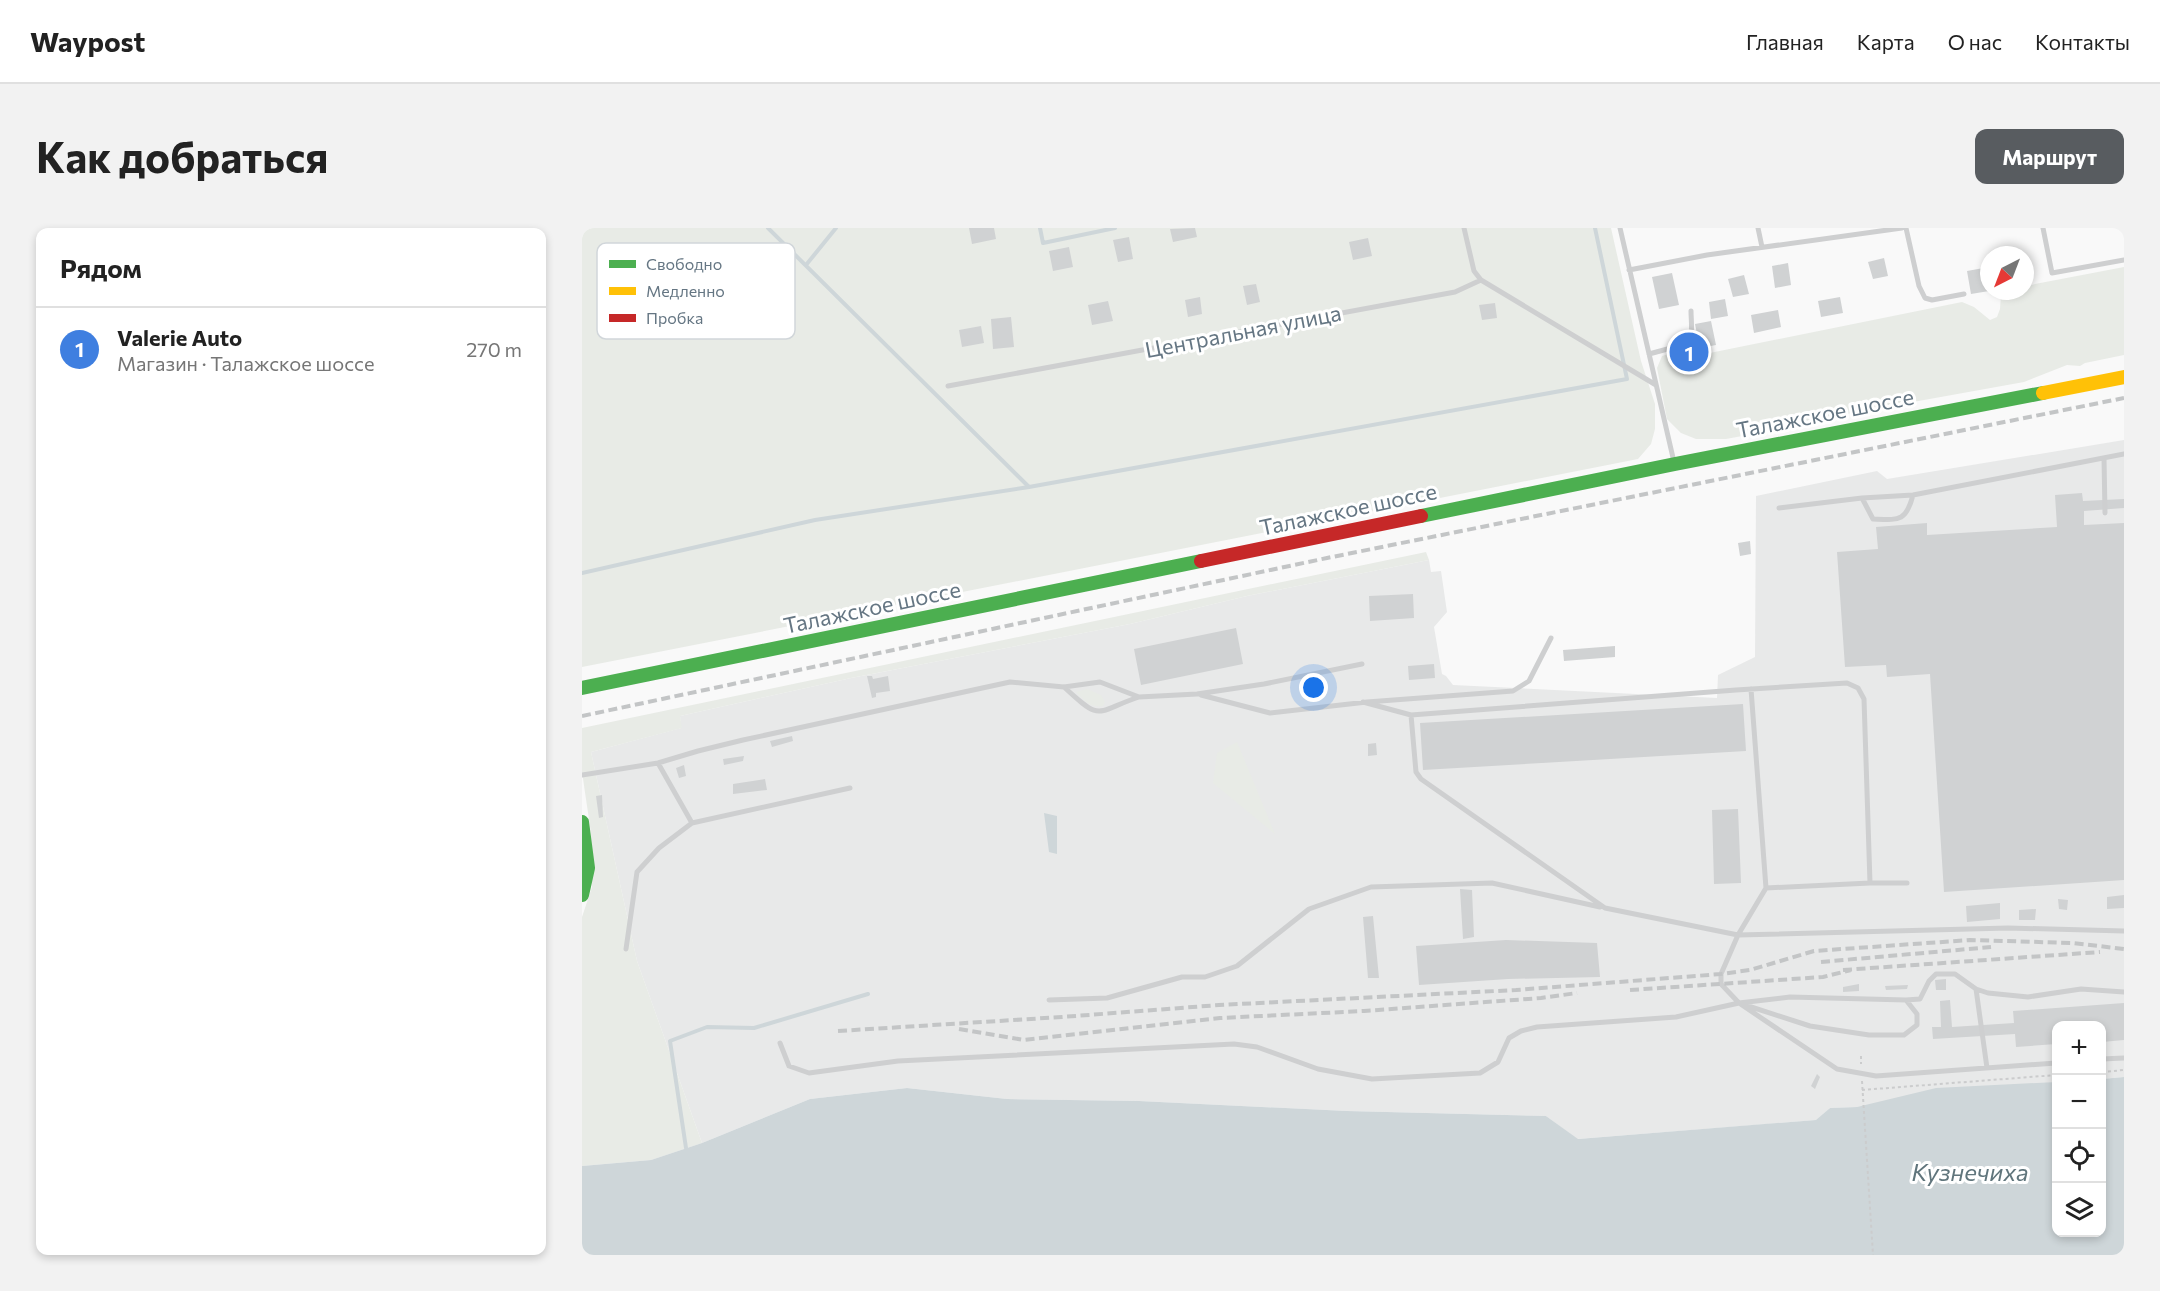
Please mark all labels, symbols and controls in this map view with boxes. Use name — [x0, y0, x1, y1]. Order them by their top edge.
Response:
text: Waypost — [30, 24, 145, 58]
text: Главная — [1746, 29, 1824, 54]
text: Карта — [1857, 29, 1915, 54]
text: О нас — [1948, 29, 2002, 54]
text: Контакты — [2035, 29, 2130, 54]
button: Маршрут — [1975, 129, 2124, 184]
text: Как добраться — [36, 130, 328, 182]
legend — [597, 243, 795, 339]
north arrow — [1980, 246, 2034, 300]
text: Рядом — [60, 252, 142, 283]
text: Свободно — [646, 254, 722, 273]
text: Медленно — [646, 281, 725, 300]
street label: Центральная улица — [1143, 299, 1343, 363]
text: Пробка — [646, 308, 703, 327]
text: Valerie Auto — [117, 324, 242, 351]
pin: 1 — [1670, 330, 1708, 374]
text: 1 — [75, 337, 84, 361]
text: 270 m — [466, 337, 522, 361]
text: Магазин · Талажское шоссе — [117, 351, 375, 375]
street label: Талажское шоссе — [1734, 383, 1916, 443]
street label: Талажское шоссе — [1257, 477, 1439, 541]
street label: Талажское шоссе — [781, 575, 963, 639]
your location — [1299, 673, 1328, 702]
map controls — [2052, 1021, 2106, 1237]
button: + — [2052, 1021, 2106, 1075]
button: − — [2052, 1075, 2106, 1129]
button: locate — [2052, 1129, 2106, 1183]
water label: Кузнечиха — [1911, 1157, 2029, 1186]
button: layers — [2052, 1183, 2106, 1237]

